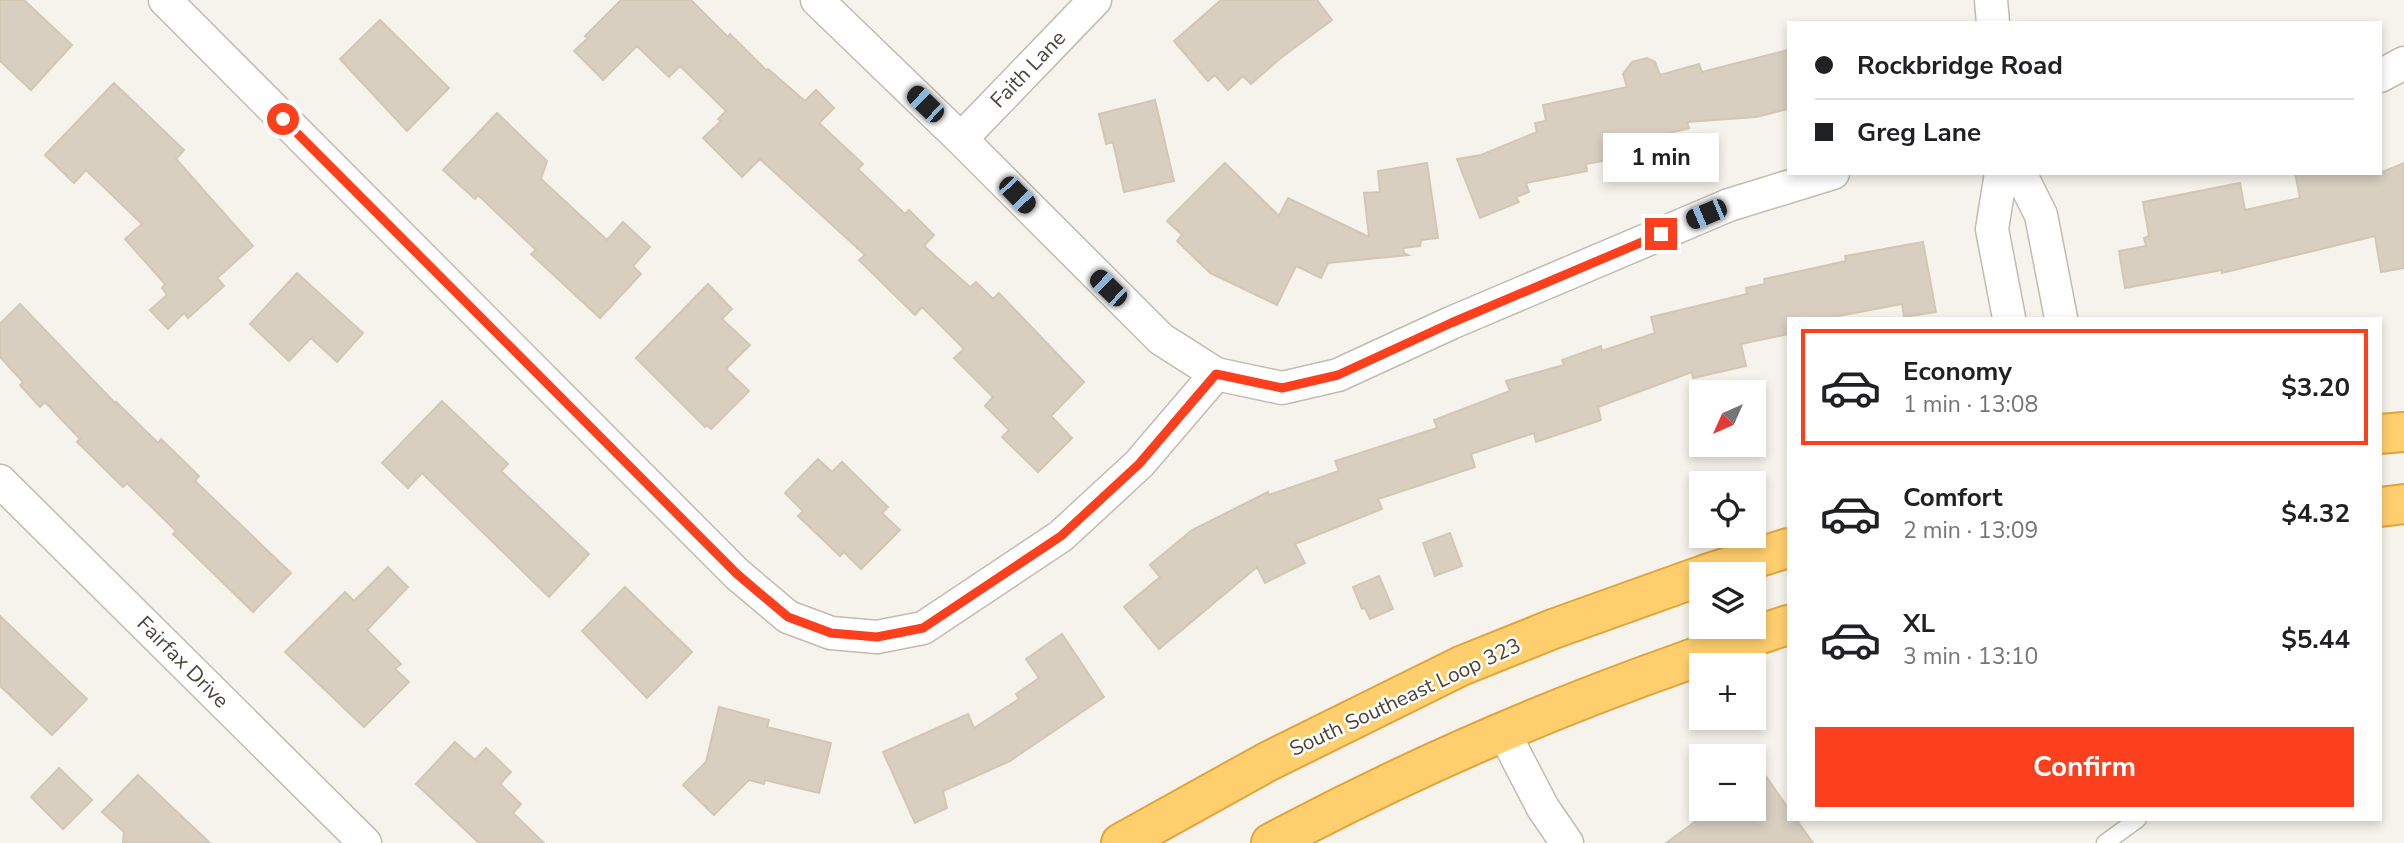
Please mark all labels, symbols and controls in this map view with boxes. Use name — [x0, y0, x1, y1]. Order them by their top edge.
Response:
street label: Faith Lane — [984, 24, 1072, 114]
text: Rockbridge Road — [1857, 48, 2063, 83]
car — [903, 82, 948, 126]
route start — [267, 103, 299, 135]
text: Greg Lane — [1857, 115, 1981, 150]
callout: 1 min — [1603, 132, 1719, 182]
text: 1 min — [1631, 142, 1691, 173]
car — [995, 173, 1040, 217]
car — [1683, 196, 1730, 232]
route end — [1645, 218, 1677, 250]
car — [1086, 266, 1131, 310]
text: Economy — [1903, 354, 2012, 389]
icon: car — [1819, 356, 1882, 419]
text: $3.20 — [2281, 370, 2350, 405]
north arrow — [1689, 380, 1766, 457]
map controls — [1689, 380, 1766, 821]
text: 1 min · 13:08 — [1903, 389, 2038, 420]
button: locate — [1689, 471, 1766, 548]
text: Comfort — [1903, 480, 2003, 515]
icon: car — [1819, 482, 1882, 545]
text: $4.32 — [2281, 496, 2350, 531]
text: 2 min · 13:09 — [1903, 515, 2038, 546]
button: layers — [1689, 562, 1766, 639]
text: XL — [1903, 606, 1935, 641]
icon: car — [1819, 608, 1882, 671]
street label: Fairfax Drive — [131, 610, 235, 714]
text: $5.44 — [2281, 622, 2350, 657]
street label: South Southeast Loop 323 — [1285, 631, 1525, 763]
text: 3 min · 13:10 — [1903, 641, 2038, 672]
button: + — [1689, 653, 1766, 730]
button: Confirm — [1815, 727, 2354, 807]
button: − — [1689, 744, 1766, 821]

